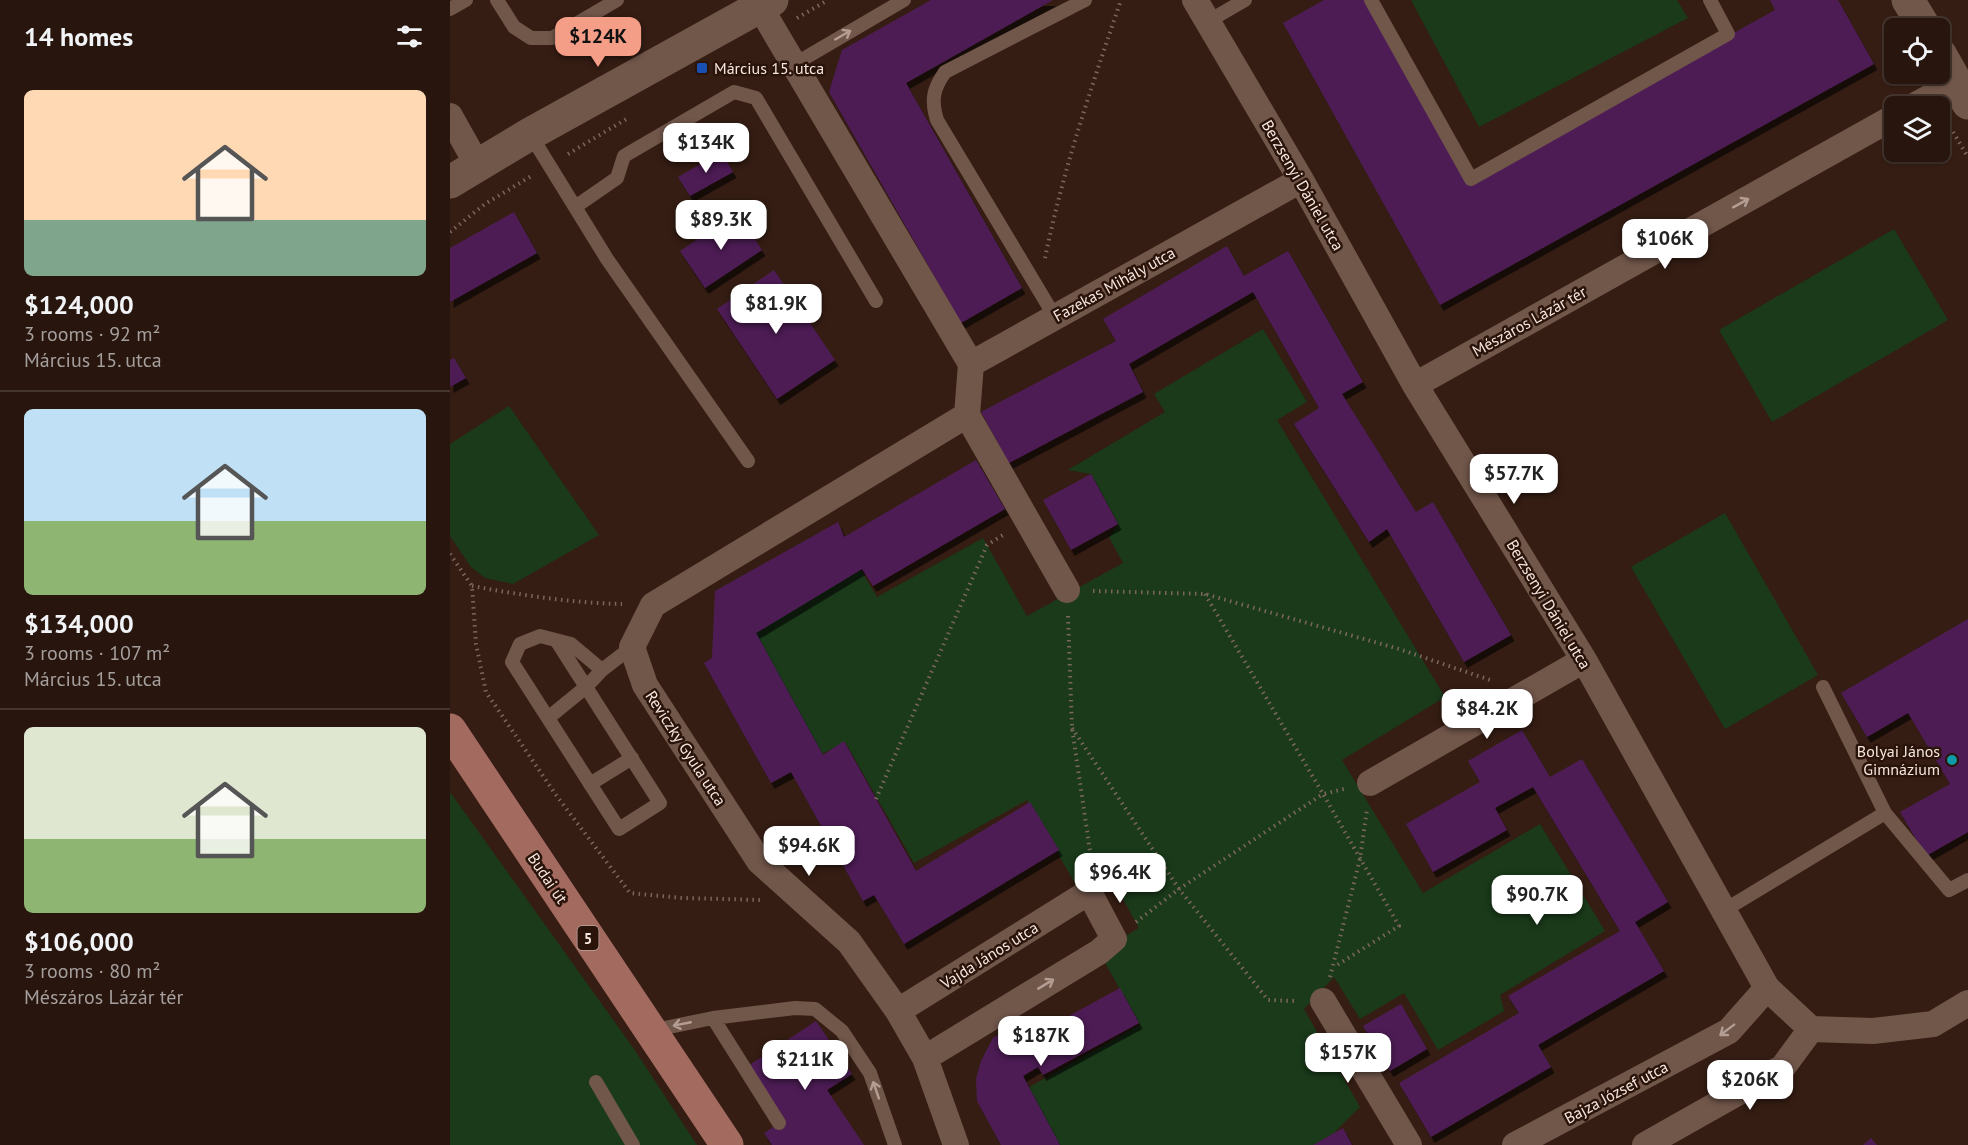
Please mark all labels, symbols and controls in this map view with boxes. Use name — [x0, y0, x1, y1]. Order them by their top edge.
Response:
pin: $124K — [556, 17, 640, 68]
map controls — [1884, 18, 1950, 162]
button: locate — [1884, 18, 1950, 84]
text: 14 homes — [24, 20, 133, 53]
icon: filters — [393, 20, 426, 53]
text: $124K — [569, 23, 627, 49]
one-way arrow — [835, 29, 852, 41]
place label: Március 15. utca — [714, 58, 824, 78]
marker: Március 15. utca — [695, 61, 709, 75]
button: layers — [1884, 96, 1950, 162]
street label: Berzsenyi Dániel utca — [1258, 116, 1348, 254]
pin: $134K — [664, 123, 748, 174]
icon: home — [171, 129, 279, 237]
text: $134K — [677, 129, 735, 155]
one-way arrow — [1732, 197, 1749, 209]
pin: $89.3K — [672, 200, 770, 251]
text: $89.3K — [690, 206, 752, 232]
pin: $106K — [1623, 219, 1707, 270]
text: $106K — [1636, 225, 1694, 251]
street label: Fazekas Mihály utca — [1050, 242, 1178, 326]
street label: Mészáros Lázár tér — [1468, 281, 1590, 361]
pin: $81.9K — [727, 284, 825, 335]
text: $124,000 — [24, 288, 134, 321]
text: $81.9K — [745, 290, 807, 316]
text: 3 rooms · 92 m² — [24, 321, 160, 347]
text: Március 15. utca — [24, 347, 162, 373]
icon: home — [171, 448, 279, 556]
pin: $57.7K — [1465, 454, 1563, 505]
text: $57.7K — [1484, 460, 1544, 486]
street label: Berzsenyi Dániel utca — [1503, 536, 1595, 672]
text: $134,000 — [24, 607, 134, 640]
text: 3 rooms · 107 m² — [24, 640, 170, 666]
text: Március 15. utca — [24, 666, 162, 692]
street label: Reviczky Gyula utca — [641, 687, 731, 809]
pin: $84.2K — [1438, 689, 1536, 740]
text: $84.2K — [1456, 695, 1518, 721]
place label: Bolyai János Gimnázium — [1857, 741, 1940, 779]
marker: Bolyai János Gimnázium — [1945, 753, 1959, 767]
icon: home — [171, 766, 279, 874]
pin: $94.6K — [760, 826, 858, 877]
text: $94.6K — [778, 832, 840, 858]
street label: Budai út — [524, 849, 573, 908]
pin: $96.4K — [1071, 853, 1169, 904]
text: $96.4K — [1089, 859, 1151, 885]
pin: $90.7K — [1488, 875, 1586, 926]
text: $90.7K — [1506, 881, 1568, 907]
street label: Vajda János utca — [936, 917, 1041, 993]
text: $106,000 — [24, 925, 134, 958]
road number: 5 — [578, 926, 598, 950]
text: 3 rooms · 80 m² — [24, 958, 160, 984]
one-way arrow — [1037, 977, 1054, 989]
text: Mészáros Lázár tér — [24, 984, 183, 1010]
pin: $187K — [999, 1016, 1083, 1067]
one-way arrow — [673, 1019, 692, 1030]
text: $187K — [1012, 1022, 1070, 1048]
one-way arrow — [1719, 1024, 1735, 1037]
pin: $157K — [1306, 1033, 1390, 1084]
text: $157K — [1319, 1039, 1377, 1065]
pin: $211K — [763, 1040, 847, 1091]
text: $211K — [776, 1046, 834, 1072]
street label: Bajza József utca — [1561, 1056, 1671, 1128]
pin: $206K — [1708, 1060, 1792, 1111]
text: $206K — [1721, 1066, 1779, 1092]
one-way arrow — [869, 1081, 880, 1100]

